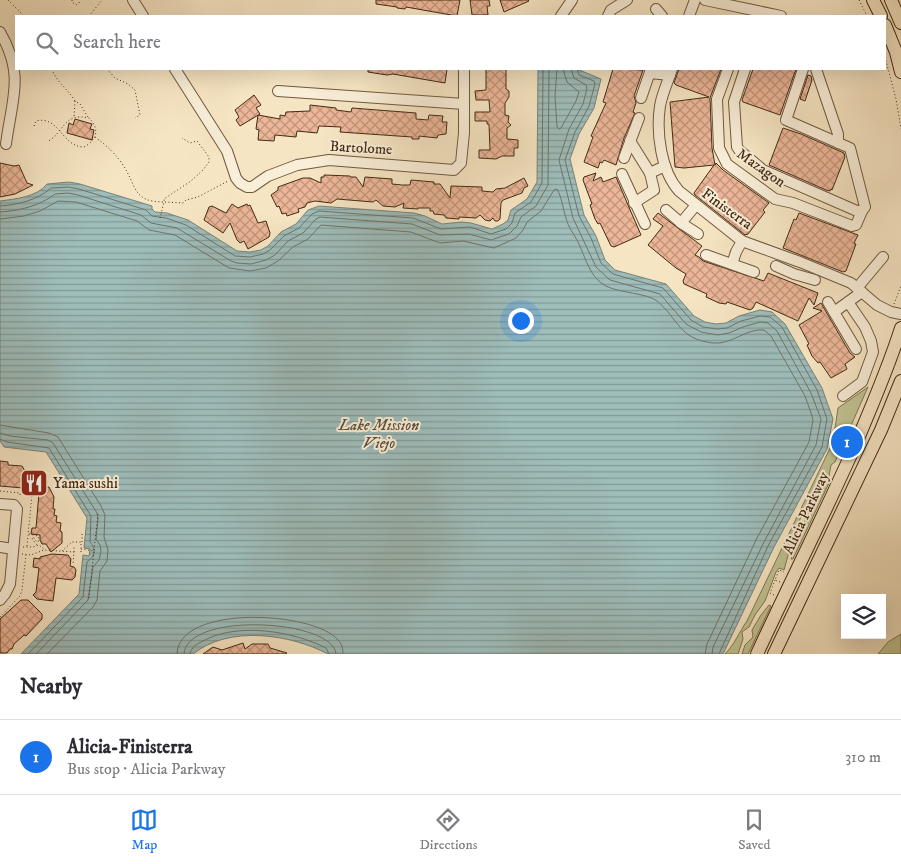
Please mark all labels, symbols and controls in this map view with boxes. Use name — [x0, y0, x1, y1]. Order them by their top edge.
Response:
search box — [15, 15, 886, 70]
icon: search — [33, 29, 61, 57]
text: Search here — [73, 31, 161, 54]
street label: Bartolome — [329, 137, 393, 159]
street label: Mazagon — [733, 144, 789, 192]
street label: Finisterra — [698, 184, 757, 234]
your location — [508, 308, 534, 334]
water label: Lake Mission Viejo — [338, 415, 419, 453]
pin: 1 — [831, 423, 863, 461]
restaurant icon: Yama sushi — [19, 468, 49, 498]
street label: Alicia Parkway — [779, 468, 834, 557]
place label: Yama sushi — [53, 474, 118, 493]
map controls — [841, 594, 886, 639]
button: layers — [841, 594, 886, 639]
text: Nearby — [20, 674, 82, 700]
text: Alicia-Finisterra — [67, 736, 192, 759]
text: 1 — [33, 747, 39, 767]
text: 310 m — [845, 747, 881, 767]
text: Bus stop · Alicia Parkway — [67, 759, 225, 779]
tab: Map — [130, 806, 158, 854]
tab: Directions — [419, 806, 477, 854]
tab: Saved — [738, 806, 771, 854]

